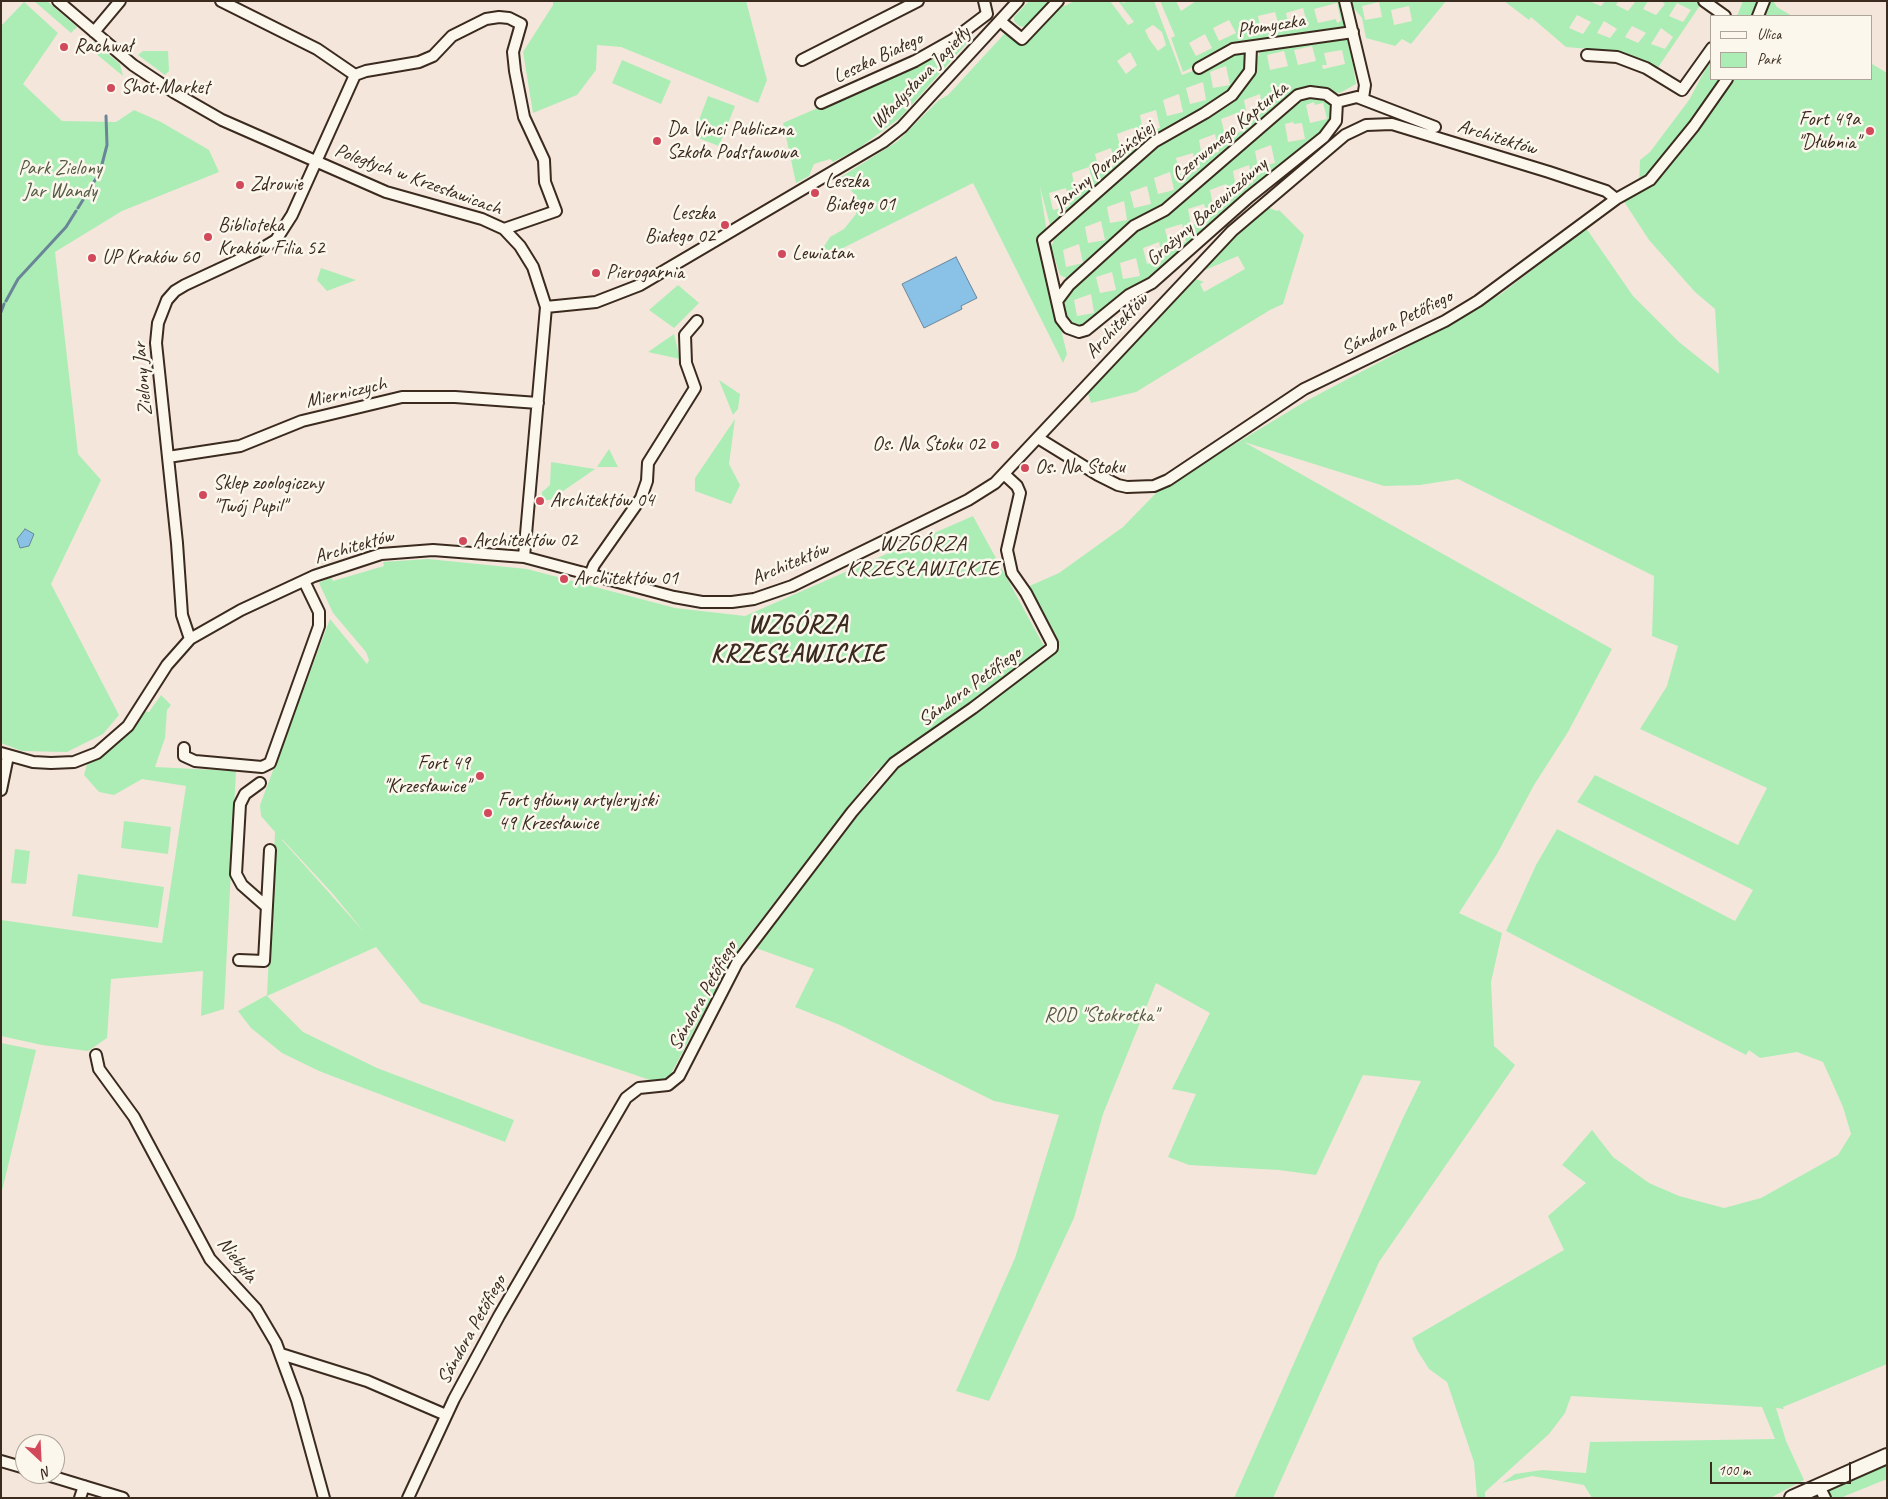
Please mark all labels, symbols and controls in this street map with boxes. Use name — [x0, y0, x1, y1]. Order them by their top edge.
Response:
street label: Płomyczka — [1236, 9, 1306, 43]
legend — [1710, 15, 1873, 80]
street label: Władysława Jagiełły — [866, 22, 976, 134]
text: Ulica — [1757, 25, 1781, 44]
street label: Leszka Białego — [830, 27, 926, 89]
place label: Rachwał — [74, 35, 132, 59]
marker: Rachwał — [58, 41, 70, 53]
text: Park — [1757, 50, 1781, 69]
place label: Shot Market — [121, 76, 210, 100]
street label: Czerwonego Kapturka — [1167, 77, 1293, 187]
marker: Shot Market — [105, 82, 117, 94]
place label: Fort 49a "Dłubnia" — [1798, 108, 1860, 155]
street label: Architektów — [1455, 115, 1539, 161]
street label: Janiny Porazińskiej — [1048, 116, 1160, 216]
place label: Da Vinci Publiczna Szkoła Podstawowa — [667, 118, 797, 165]
marker: Fort 49a "Dłubnia" — [1864, 125, 1876, 137]
marker: Da Vinci Publiczna Szkoła Podstawowa — [651, 135, 663, 147]
street label: Poległych w Krzesławicach — [331, 139, 505, 221]
street label: Grażyny Bacewiczówny — [1141, 153, 1273, 271]
park label: Park Zielony Jar Wandy — [18, 157, 102, 204]
place label: Leszka Białego 01 — [825, 170, 895, 217]
place label: Zdrowie — [250, 173, 303, 197]
marker: Zdrowie — [234, 179, 246, 191]
marker: Leszka Białego 01 — [809, 187, 821, 199]
place label: Leszka Białego 02 — [645, 202, 715, 249]
place label: Biblioteka Kraków Filia 52 — [218, 214, 325, 261]
marker: Leszka Białego 02 — [719, 219, 731, 231]
marker: Biblioteka Kraków Filia 52 — [202, 231, 214, 243]
place label: Lewiatan — [792, 242, 854, 266]
place label: UP Kraków 60 — [102, 246, 199, 270]
marker: Lewiatan — [776, 248, 788, 260]
marker: UP Kraków 60 — [86, 252, 98, 264]
place label: Pierogarnia — [606, 261, 684, 285]
marker: Pierogarnia — [590, 267, 602, 279]
street label: Sándora Petőfiego — [1337, 285, 1457, 361]
street label: Architektów — [1080, 288, 1154, 364]
street label: Zielony Jar — [128, 341, 158, 417]
street label: Mierniczych — [303, 372, 389, 414]
place label: Os. Na Stoku 02 — [872, 433, 985, 457]
marker: Os. Na Stoku 02 — [989, 439, 1001, 451]
place label: Os. Na Stoku — [1035, 456, 1125, 480]
marker: Os. Na Stoku — [1019, 462, 1031, 474]
place label: Sklep zoologiczny "Twój Pupil" — [213, 472, 323, 519]
marker: Sklep zoologiczny "Twój Pupil" — [197, 489, 209, 501]
place label: Architektów 04 — [550, 489, 654, 513]
marker: Architektów 04 — [534, 495, 546, 507]
street label: Architektów — [312, 524, 396, 570]
place label: Architektów 02 — [473, 529, 577, 553]
district label: WZGÓRZA KRZESŁAWICKIE — [844, 531, 1002, 582]
marker: Architektów 02 — [457, 535, 469, 547]
street label: Architektów — [748, 537, 832, 591]
place label: Architektów 01 — [574, 567, 678, 591]
marker: Architektów 01 — [558, 573, 570, 585]
district label: WZGÓRZA KRZESŁAWICKIE — [709, 610, 887, 669]
street label: Sándora Petőfiego — [914, 642, 1026, 732]
place label: Fort 49 "Krzesławice" — [383, 752, 470, 799]
marker: Fort 49 "Krzesławice" — [474, 770, 486, 782]
place label: Fort główny artyleryjski 49 Krzesławice — [498, 789, 657, 836]
marker: Fort główny artyleryjski 49 Krzesławice — [482, 807, 494, 819]
street label: Sándora Petőfiego — [663, 937, 743, 1055]
park label: ROD "Stokrotka" — [1044, 1004, 1158, 1028]
street label: Niebyła — [212, 1232, 262, 1288]
street label: Sándora Petőfiego — [432, 1271, 512, 1389]
north arrow — [15, 1434, 65, 1484]
scale bar — [1713, 1452, 1854, 1484]
text: 100 m — [1718, 1461, 1750, 1480]
text: N — [39, 1463, 54, 1482]

